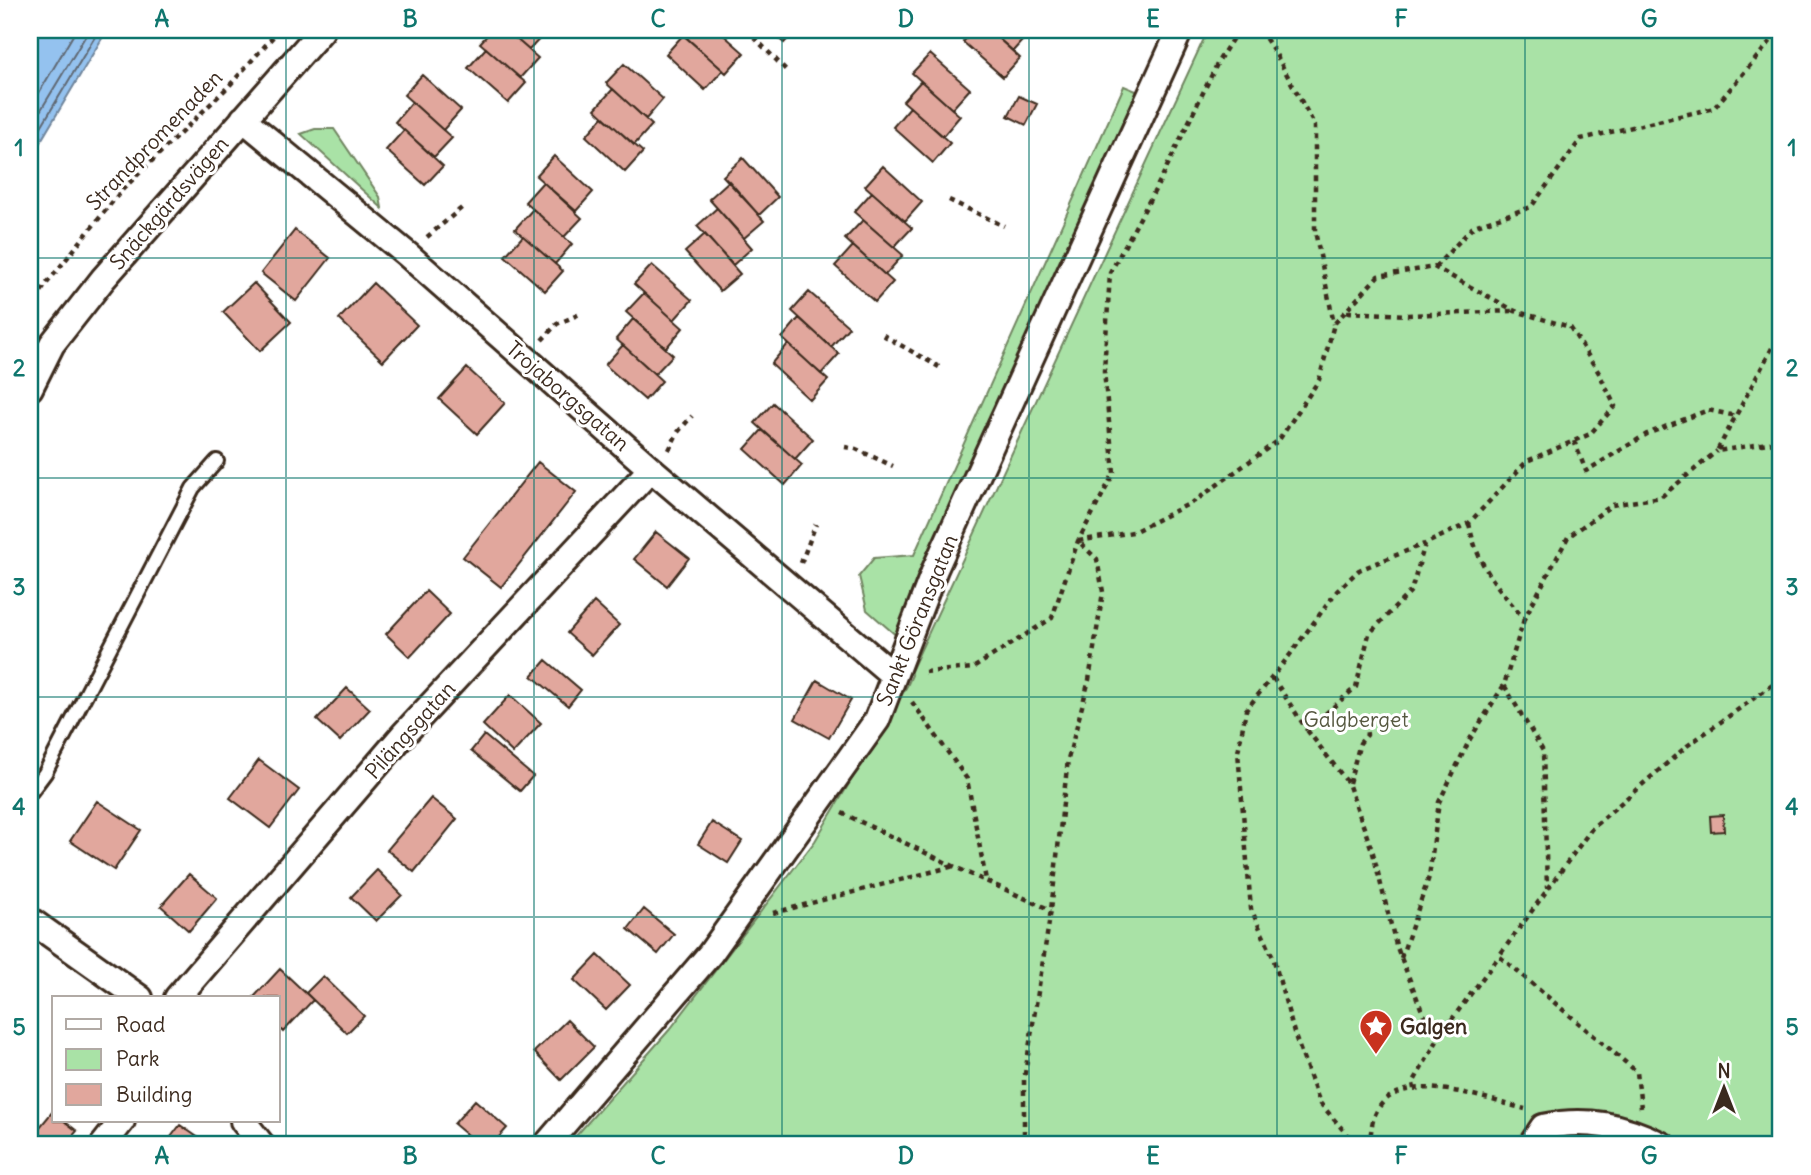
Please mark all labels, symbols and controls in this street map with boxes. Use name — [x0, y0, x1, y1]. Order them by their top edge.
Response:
text: A — [155, 4, 170, 33]
text: B — [402, 4, 418, 33]
text: C — [650, 4, 666, 33]
text: D — [898, 4, 914, 33]
text: E — [1146, 4, 1160, 33]
text: F — [1394, 4, 1408, 33]
text: G — [1641, 4, 1657, 33]
street label: Strandpromenaden — [80, 64, 228, 216]
street label: Snäckgärdsvägen — [104, 131, 234, 275]
text: 1 — [14, 133, 24, 162]
text: 1 — [1787, 133, 1797, 162]
street label: Trojaborgsgatan — [501, 335, 635, 457]
text: 2 — [13, 353, 26, 382]
text: 2 — [1786, 353, 1799, 382]
street label: Sankt Göransgatan — [870, 530, 964, 710]
text: 3 — [12, 572, 26, 601]
text: 3 — [1785, 572, 1799, 601]
street label: Pilängsgatan — [359, 675, 461, 785]
park label: Galgberget — [1304, 706, 1408, 733]
text: 4 — [12, 792, 26, 821]
text: 4 — [1785, 792, 1799, 821]
legend — [52, 996, 280, 1122]
place icon: Galgen — [1357, 1007, 1395, 1056]
text: Road — [116, 1011, 165, 1038]
text: 5 — [12, 1012, 26, 1041]
text: 5 — [1785, 1012, 1799, 1041]
place label: Galgen — [1400, 1013, 1467, 1040]
text: Park — [116, 1045, 159, 1072]
north arrow — [1688, 1052, 1758, 1122]
text: N — [1717, 1059, 1731, 1083]
text: Building — [116, 1081, 192, 1108]
text: A — [155, 1141, 170, 1170]
text: B — [402, 1141, 418, 1170]
text: C — [650, 1141, 666, 1170]
text: D — [898, 1141, 914, 1170]
text: E — [1146, 1141, 1160, 1170]
text: F — [1394, 1141, 1408, 1170]
text: G — [1641, 1141, 1657, 1170]

